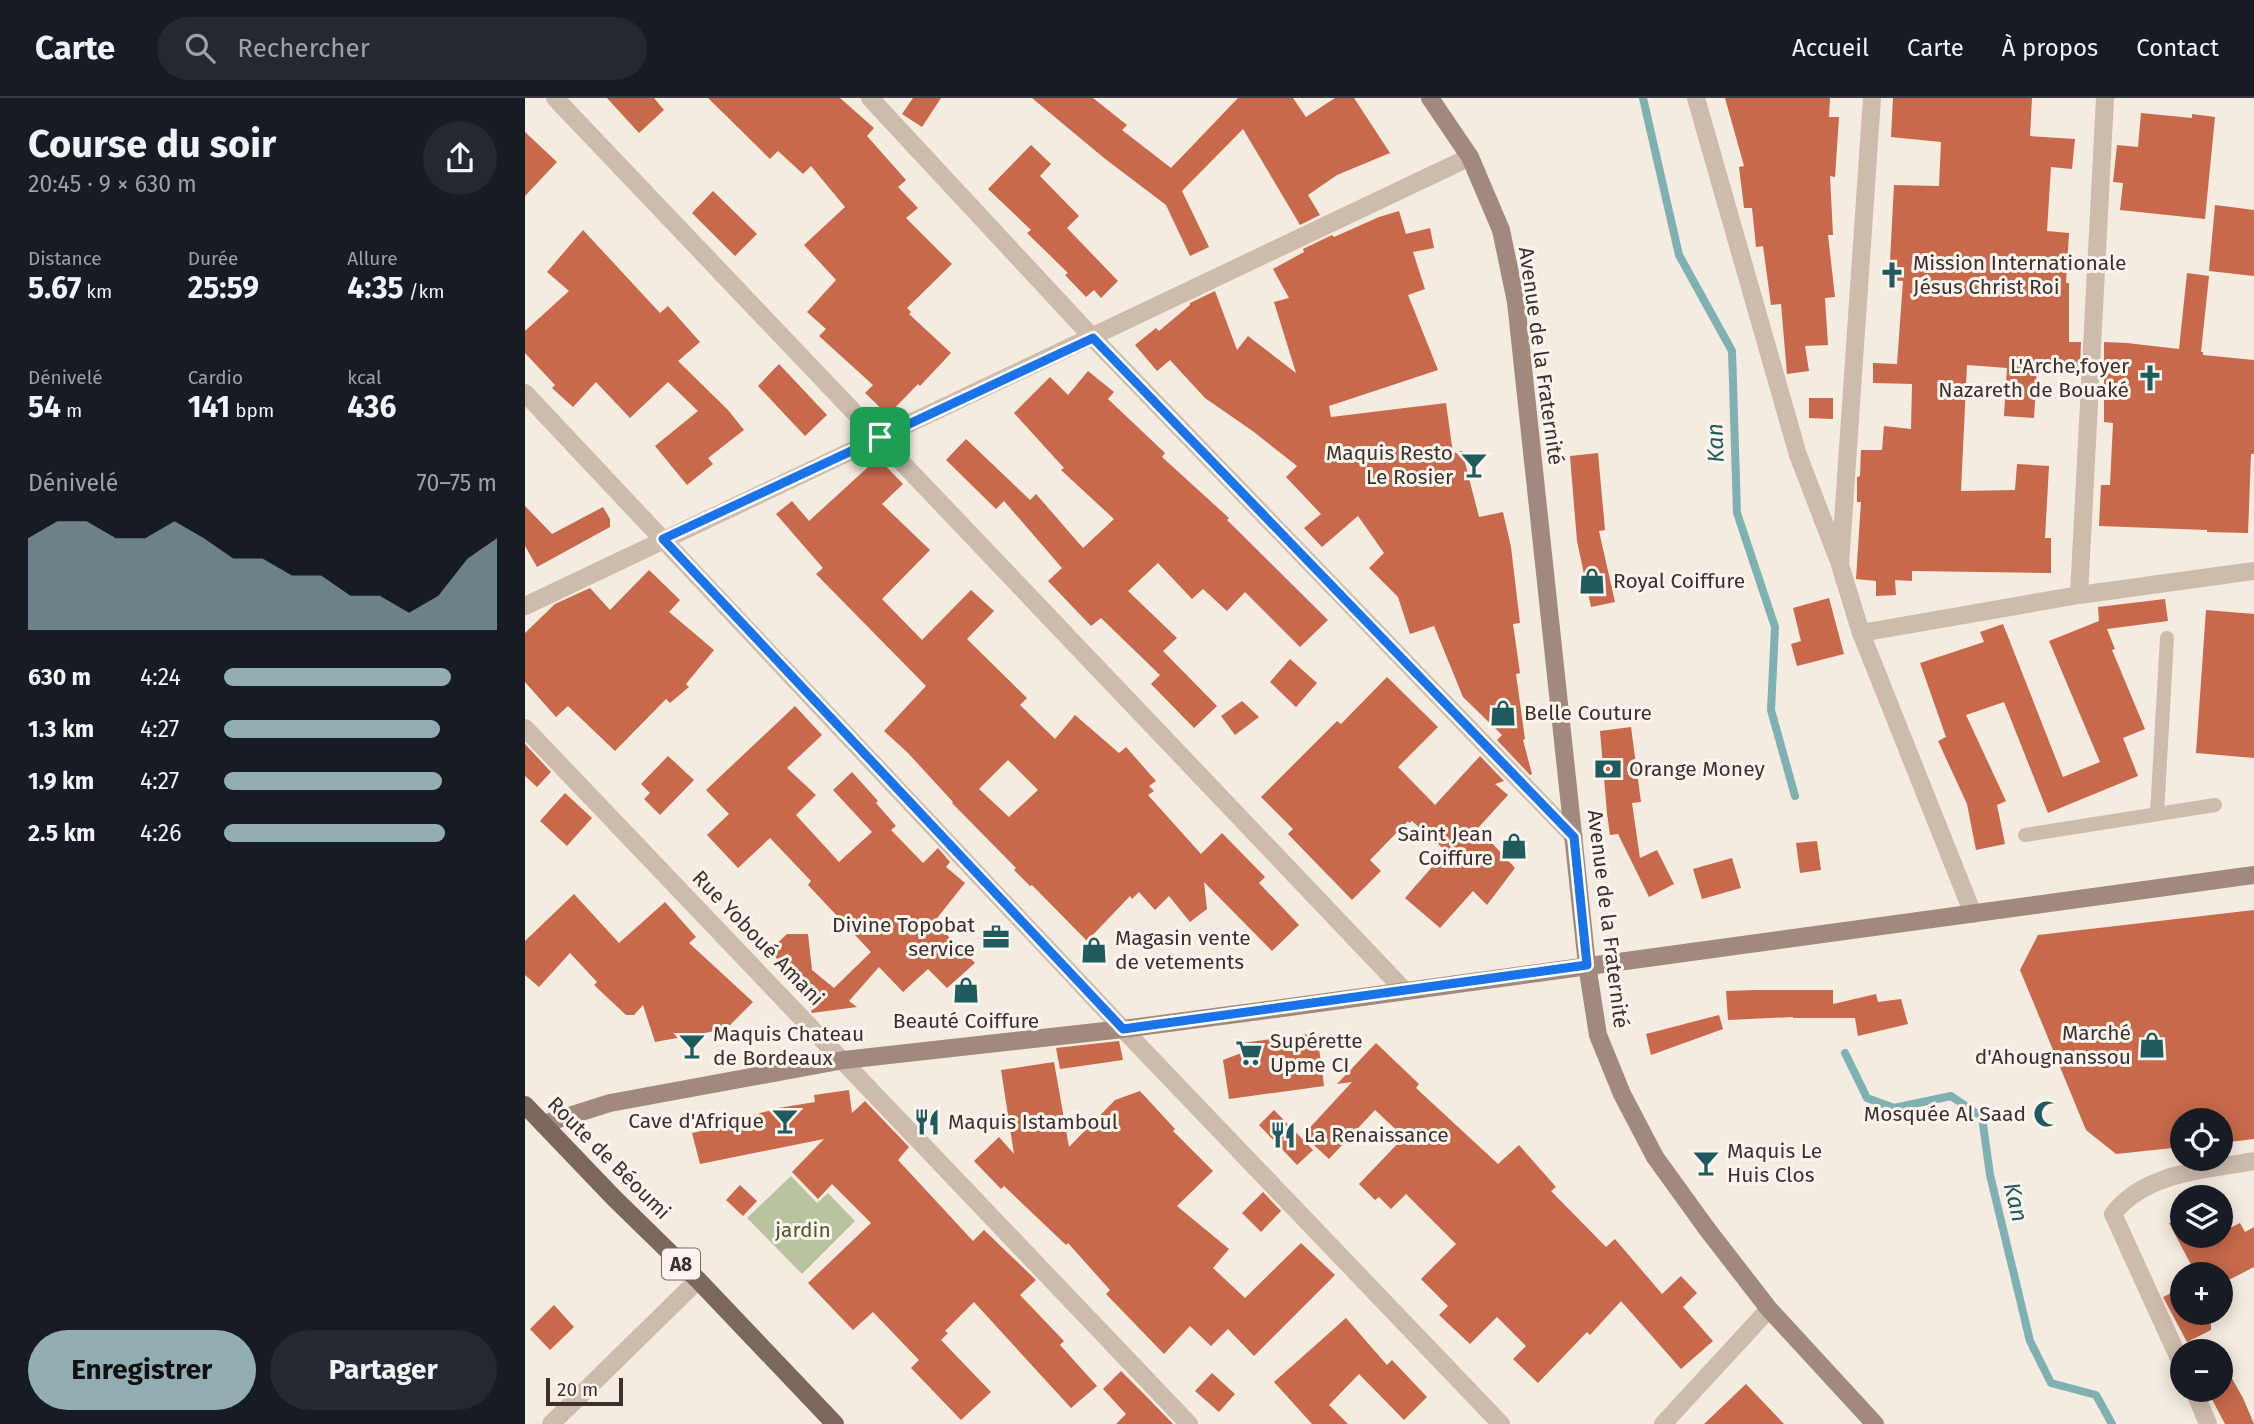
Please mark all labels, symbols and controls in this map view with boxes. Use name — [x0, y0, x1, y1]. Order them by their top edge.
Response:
search box — [157, 17, 647, 80]
text: Carte — [35, 28, 115, 68]
icon: search — [181, 29, 219, 67]
text: Rechercher — [237, 33, 370, 64]
text: Accueil — [1792, 34, 1869, 62]
text: Carte — [1907, 34, 1964, 62]
text: À propos — [2002, 34, 2098, 62]
text: Contact — [2136, 34, 2219, 62]
text: Course du soir — [28, 121, 276, 167]
button: share — [423, 121, 497, 195]
text: 20:45 · 9 × 630 m — [28, 170, 197, 198]
street label: Avenue de la Fraternité — [1513, 245, 1569, 467]
text: Distance — [28, 247, 102, 270]
text: Durée — [188, 247, 238, 270]
text: Allure — [347, 247, 398, 270]
place label: Mission Internationale Jésus Christ Roi — [1913, 250, 2127, 300]
church icon: Mission Internationale Jésus Christ Roi — [1877, 260, 1907, 290]
text: 5.67 — [28, 270, 81, 306]
text: 25:59 — [188, 270, 259, 306]
text: 4:35 — [347, 270, 404, 306]
text: km — [81, 280, 112, 303]
text: /km — [404, 280, 445, 303]
place label: L'Arche,foyer Nazareth de Bouaké — [1938, 353, 2129, 403]
church icon: L'Arche,foyer Nazareth de Bouaké — [2135, 363, 2165, 393]
text: Dénivelé — [28, 366, 103, 389]
text: Cardio — [188, 366, 243, 389]
text: kcal — [347, 366, 382, 389]
text: 54 — [28, 389, 61, 425]
text: 141 — [188, 389, 230, 425]
text: 436 — [347, 389, 396, 425]
text: m — [61, 399, 82, 422]
text: bpm — [230, 399, 274, 422]
pin — [850, 407, 910, 467]
icon: arrive — [861, 418, 899, 456]
water label: Kan — [1700, 423, 1730, 463]
place label: Maquis Resto Le Rosier — [1326, 440, 1453, 490]
bar icon: Maquis Resto Le Rosier — [1459, 450, 1489, 480]
text: Dénivelé — [28, 469, 118, 497]
text: 70–75 m — [416, 469, 497, 497]
shop icon: Royal Coiffure — [1577, 566, 1607, 596]
place label: Royal Coiffure — [1613, 568, 1745, 594]
text: 630 m — [28, 663, 91, 691]
text: 4:24 — [140, 663, 181, 691]
shop icon: Belle Couture — [1488, 698, 1518, 728]
place label: Belle Couture — [1524, 700, 1652, 726]
text: 1.3 km — [28, 715, 94, 743]
text: 4:27 — [140, 715, 179, 743]
bank icon: Orange Money — [1593, 754, 1623, 784]
place label: Orange Money — [1629, 756, 1765, 782]
text: 1.9 km — [28, 767, 94, 795]
text: 4:27 — [140, 767, 179, 795]
street label: Avenue de la Fraternité — [1582, 808, 1634, 1030]
text: 2.5 km — [28, 819, 96, 847]
text: 4:26 — [140, 819, 181, 847]
place label: Saint Jean Coiffure — [1397, 821, 1493, 871]
shop icon: Saint Jean Coiffure — [1499, 831, 1529, 861]
street label: Rue Yoboué Amani — [687, 865, 829, 1011]
place label: Divine Topobat service — [832, 912, 975, 962]
office icon: Divine Topobat service — [981, 922, 1011, 952]
place label: Magasin vente de vetements — [1115, 925, 1251, 975]
shop icon: Magasin vente de vetements — [1079, 935, 1109, 965]
shop icon: Beauté Coiffure — [951, 975, 981, 1005]
place label: Beauté Coiffure — [893, 1008, 1039, 1034]
place label: Marché d'Ahougnanssou — [1975, 1020, 2131, 1070]
place label: Maquis Chateau de Bordeaux — [713, 1021, 864, 1071]
place label: Supérette Upme CI — [1270, 1028, 1363, 1078]
shop icon: Marché d'Ahougnanssou — [2137, 1030, 2167, 1060]
bar icon: Maquis Chateau de Bordeaux — [677, 1031, 707, 1061]
supermarket icon: Supérette Upme CI — [1234, 1038, 1264, 1068]
street label: Route de Béoumi — [542, 1091, 676, 1225]
mosque icon: Mosquée Al Saad — [2032, 1099, 2062, 1129]
place label: Mosquée Al Saad — [1864, 1101, 2026, 1127]
bar icon: Cave d'Afrique — [770, 1106, 800, 1136]
restaurant icon: Maquis Istamboul — [912, 1107, 942, 1137]
place label: Cave d'Afrique — [628, 1108, 764, 1134]
map controls — [2170, 1108, 2233, 1402]
button: locate — [2170, 1108, 2233, 1171]
place label: Maquis Istamboul — [948, 1109, 1118, 1135]
restaurant icon: La Renaissance — [1268, 1120, 1298, 1150]
place label: La Renaissance — [1304, 1122, 1449, 1148]
place label: Maquis Le Huis Clos — [1727, 1138, 1822, 1188]
bar icon: Maquis Le Huis Clos — [1691, 1148, 1721, 1178]
water label: Kan — [1998, 1179, 2034, 1225]
button: layers — [2170, 1185, 2233, 1248]
park label: jardin — [774, 1217, 831, 1243]
road number: A8 — [662, 1248, 700, 1280]
button: + — [2170, 1262, 2233, 1325]
button: Enregistrer — [28, 1330, 256, 1410]
button: Partager — [270, 1330, 497, 1410]
button: − — [2170, 1339, 2233, 1402]
scale bar — [546, 1375, 623, 1407]
text: 20 m — [557, 1378, 598, 1401]

